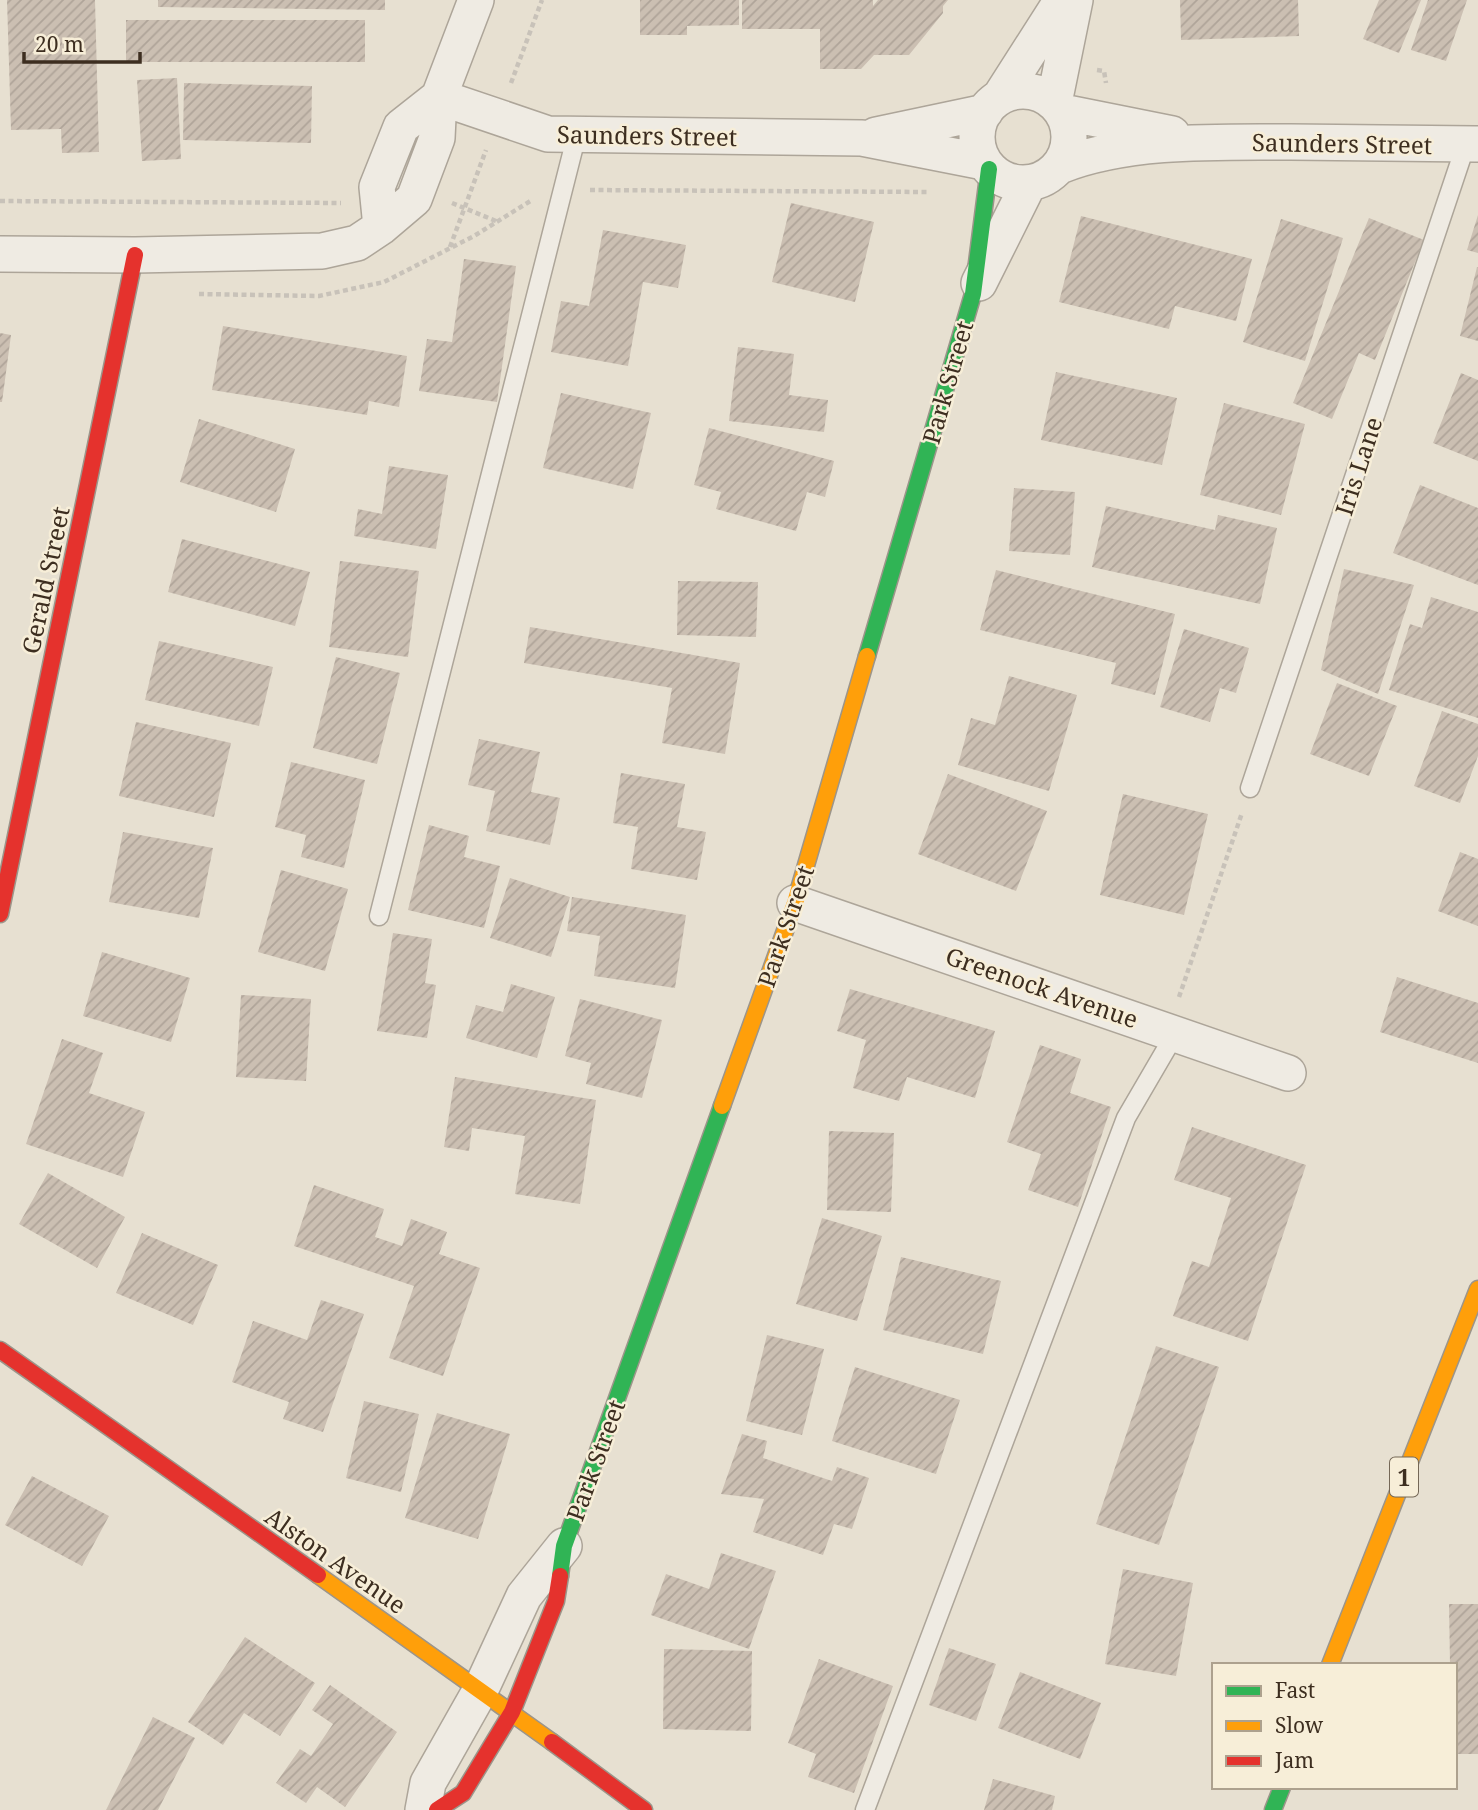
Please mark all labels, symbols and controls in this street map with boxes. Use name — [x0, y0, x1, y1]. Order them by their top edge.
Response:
scale bar — [24, 21, 140, 65]
text: 20 m — [35, 30, 84, 58]
street label: Saunders Street — [557, 117, 737, 153]
street label: Saunders Street — [1252, 125, 1432, 161]
street label: Park Street — [914, 317, 980, 447]
street label: Iris Lane — [1327, 413, 1389, 519]
street label: Gerald Street — [13, 503, 77, 657]
street label: Park Street — [749, 861, 821, 991]
street label: Greenock Avenue — [941, 939, 1143, 1035]
street label: Park Street — [558, 1395, 632, 1525]
road number: 1 — [1390, 1458, 1418, 1496]
street label: Alston Avenue — [259, 1499, 413, 1621]
legend — [1212, 1663, 1457, 1789]
text: Fast — [1275, 1676, 1315, 1704]
text: Slow — [1275, 1711, 1324, 1739]
text: Jam — [1274, 1746, 1314, 1774]

